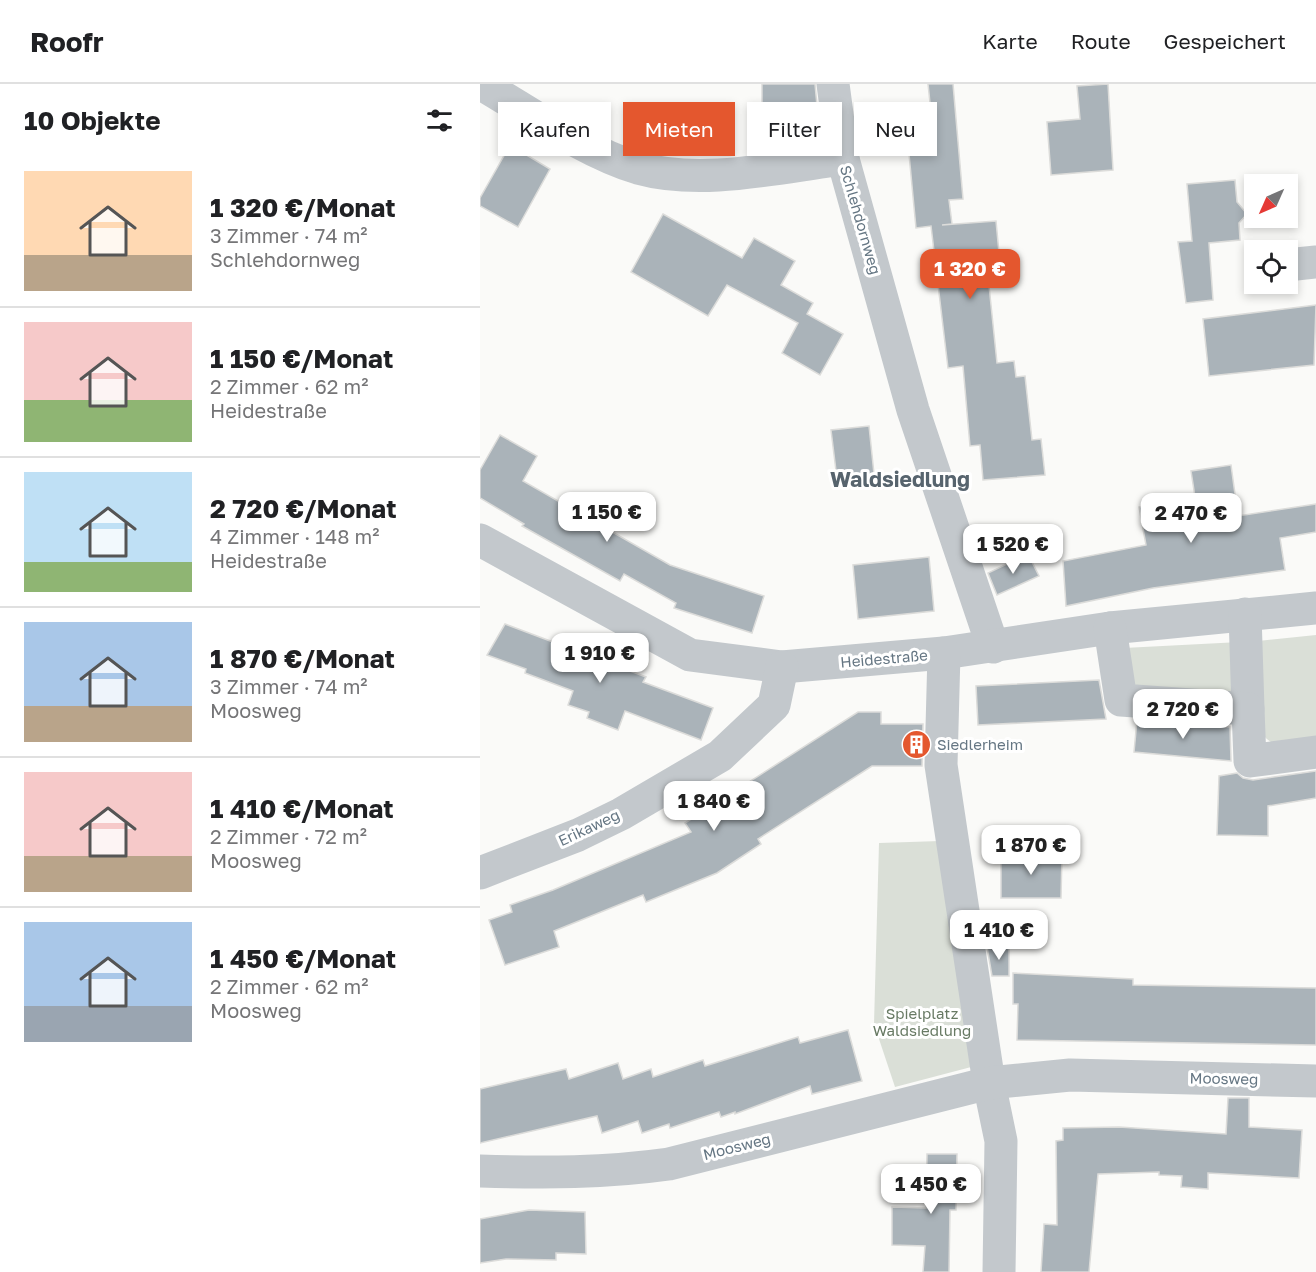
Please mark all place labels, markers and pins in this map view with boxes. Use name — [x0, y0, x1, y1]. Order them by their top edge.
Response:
pin: 1 320 € — [915, 249, 1025, 300]
pin: 1 150 € — [552, 492, 662, 543]
pin: 2 470 € — [1136, 493, 1246, 544]
pin: 1 520 € — [958, 524, 1068, 575]
pin: 1 910 € — [545, 633, 655, 684]
pin: 2 720 € — [1128, 689, 1238, 740]
building icon: Siedlerheim — [900, 729, 932, 761]
place label: Siedlerheim — [937, 735, 1023, 753]
pin: 1 840 € — [659, 781, 769, 832]
pin: 1 870 € — [976, 825, 1086, 876]
pin: 1 410 € — [944, 910, 1054, 961]
pin: 1 450 € — [876, 1164, 986, 1215]

